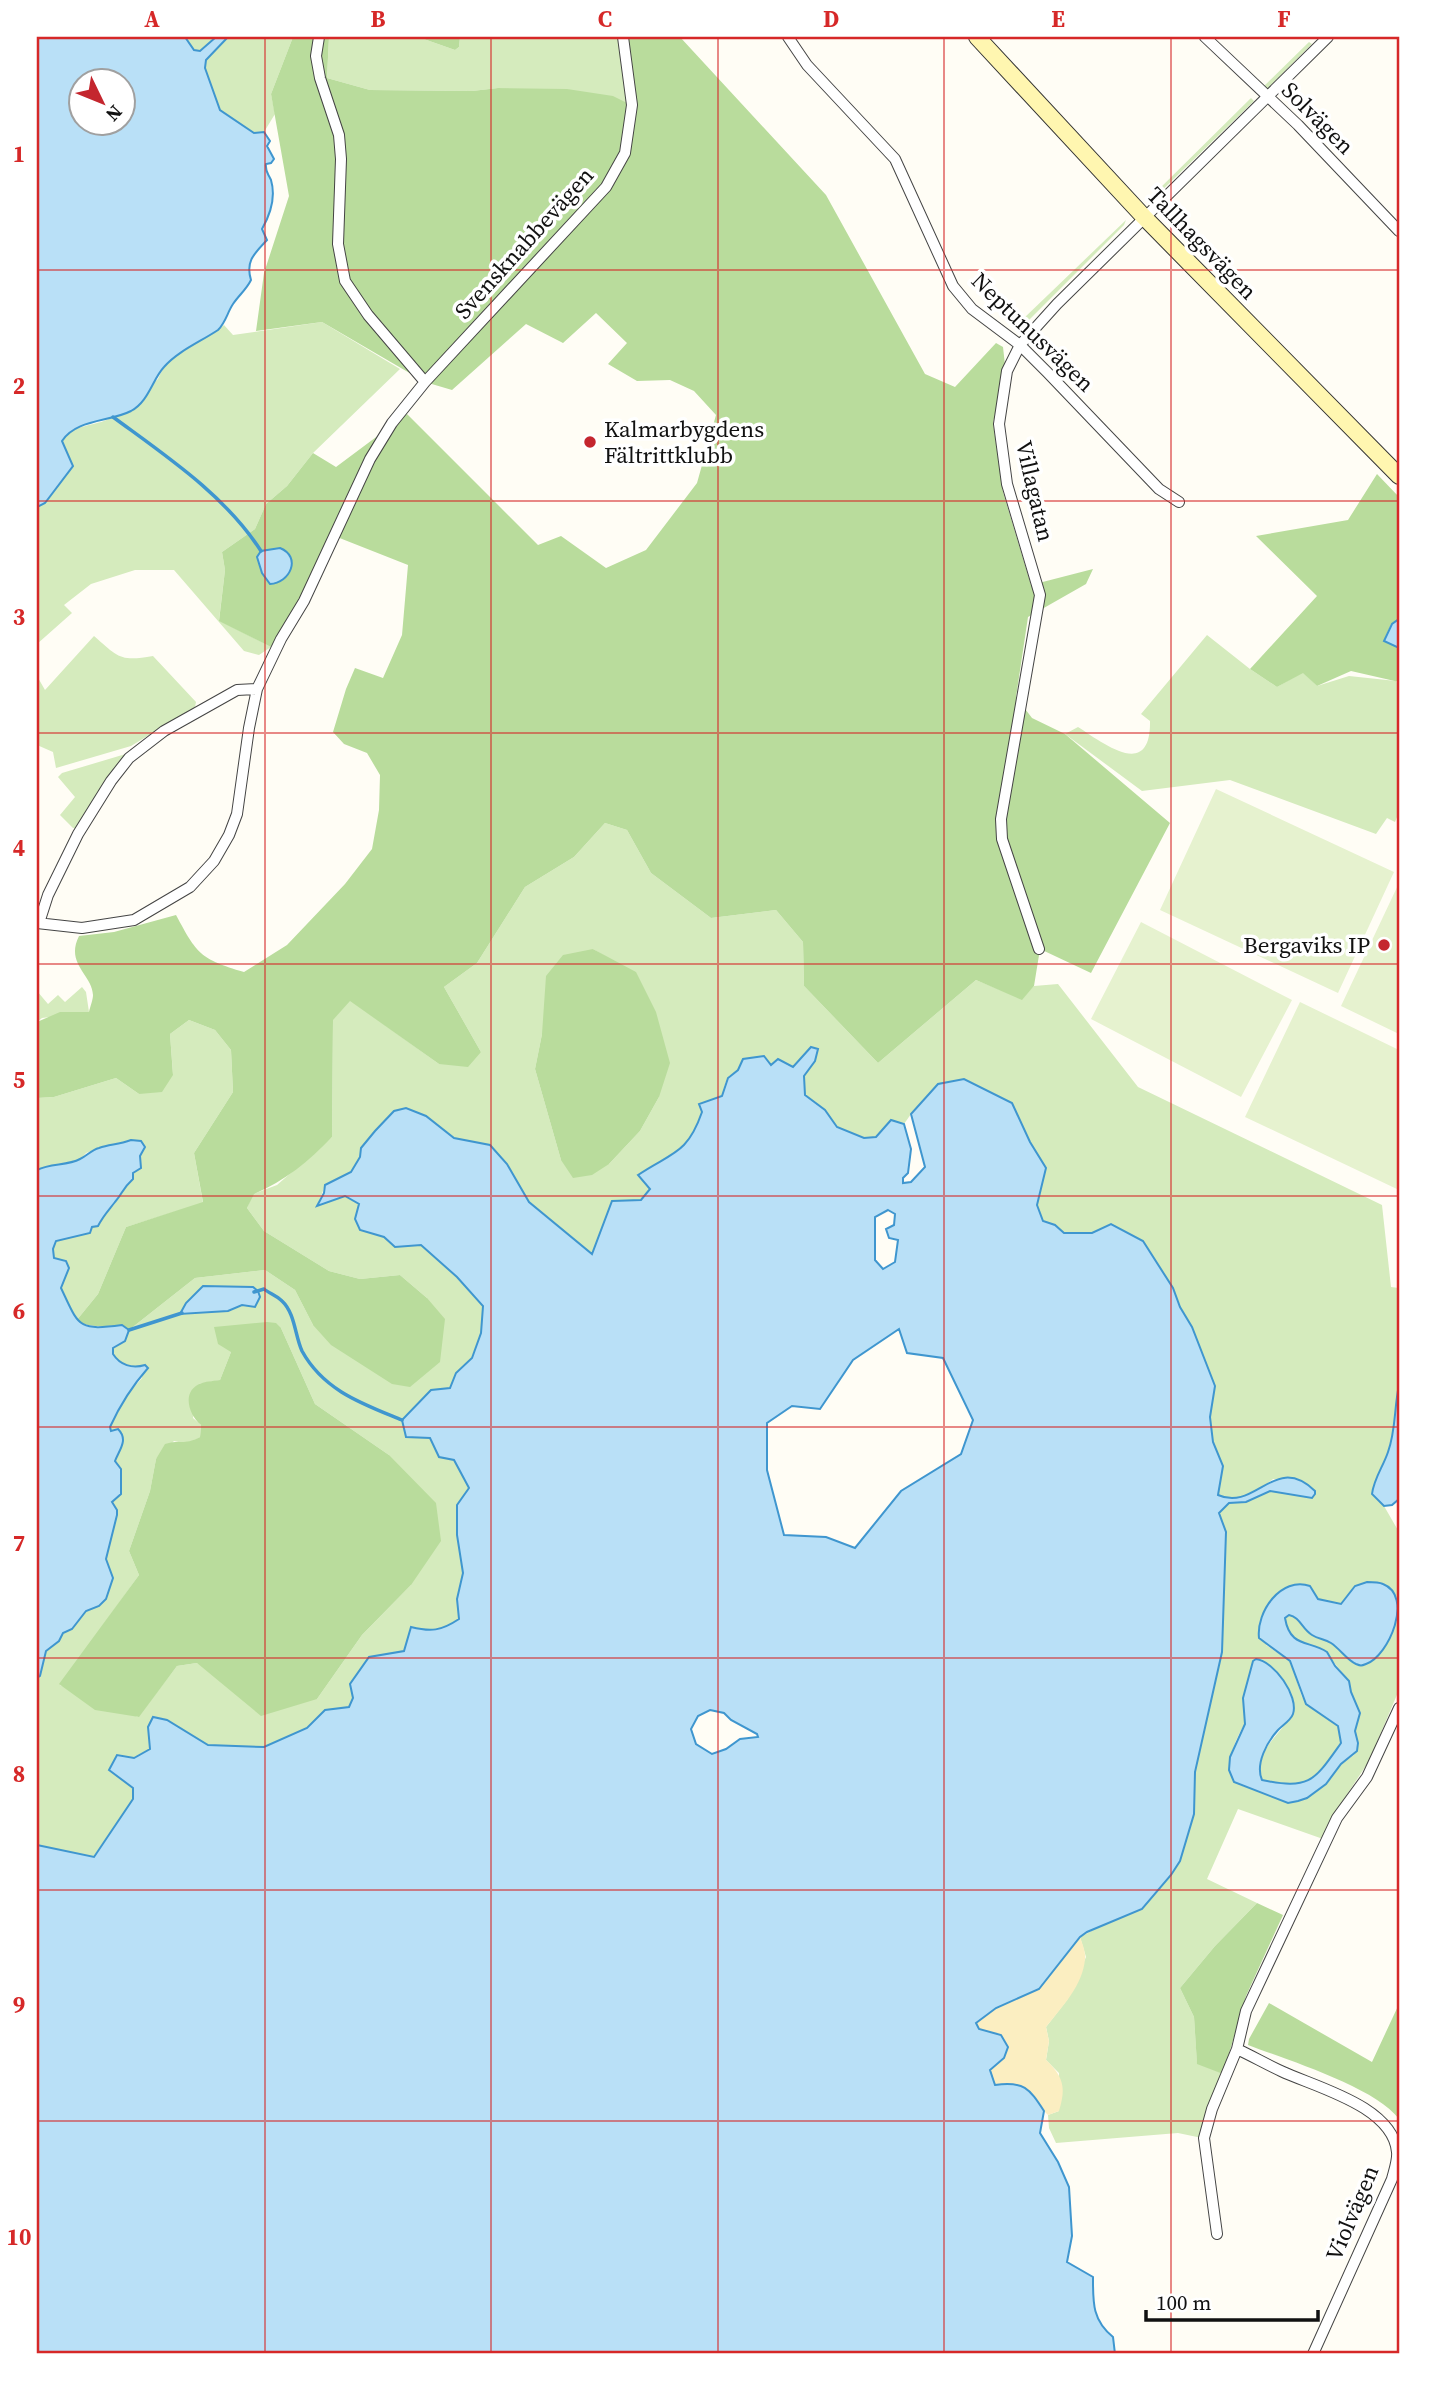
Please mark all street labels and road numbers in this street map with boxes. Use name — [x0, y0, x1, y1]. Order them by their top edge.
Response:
street label: Solvägen — [1275, 75, 1361, 161]
street label: Svensknabbevägen — [447, 160, 601, 326]
street label: Tallhagsvägen — [1140, 180, 1264, 307]
street label: Neptunusvägen — [965, 265, 1102, 399]
street label: Villagatan — [1008, 437, 1062, 545]
street label: Violvägen — [1318, 2160, 1386, 2266]

